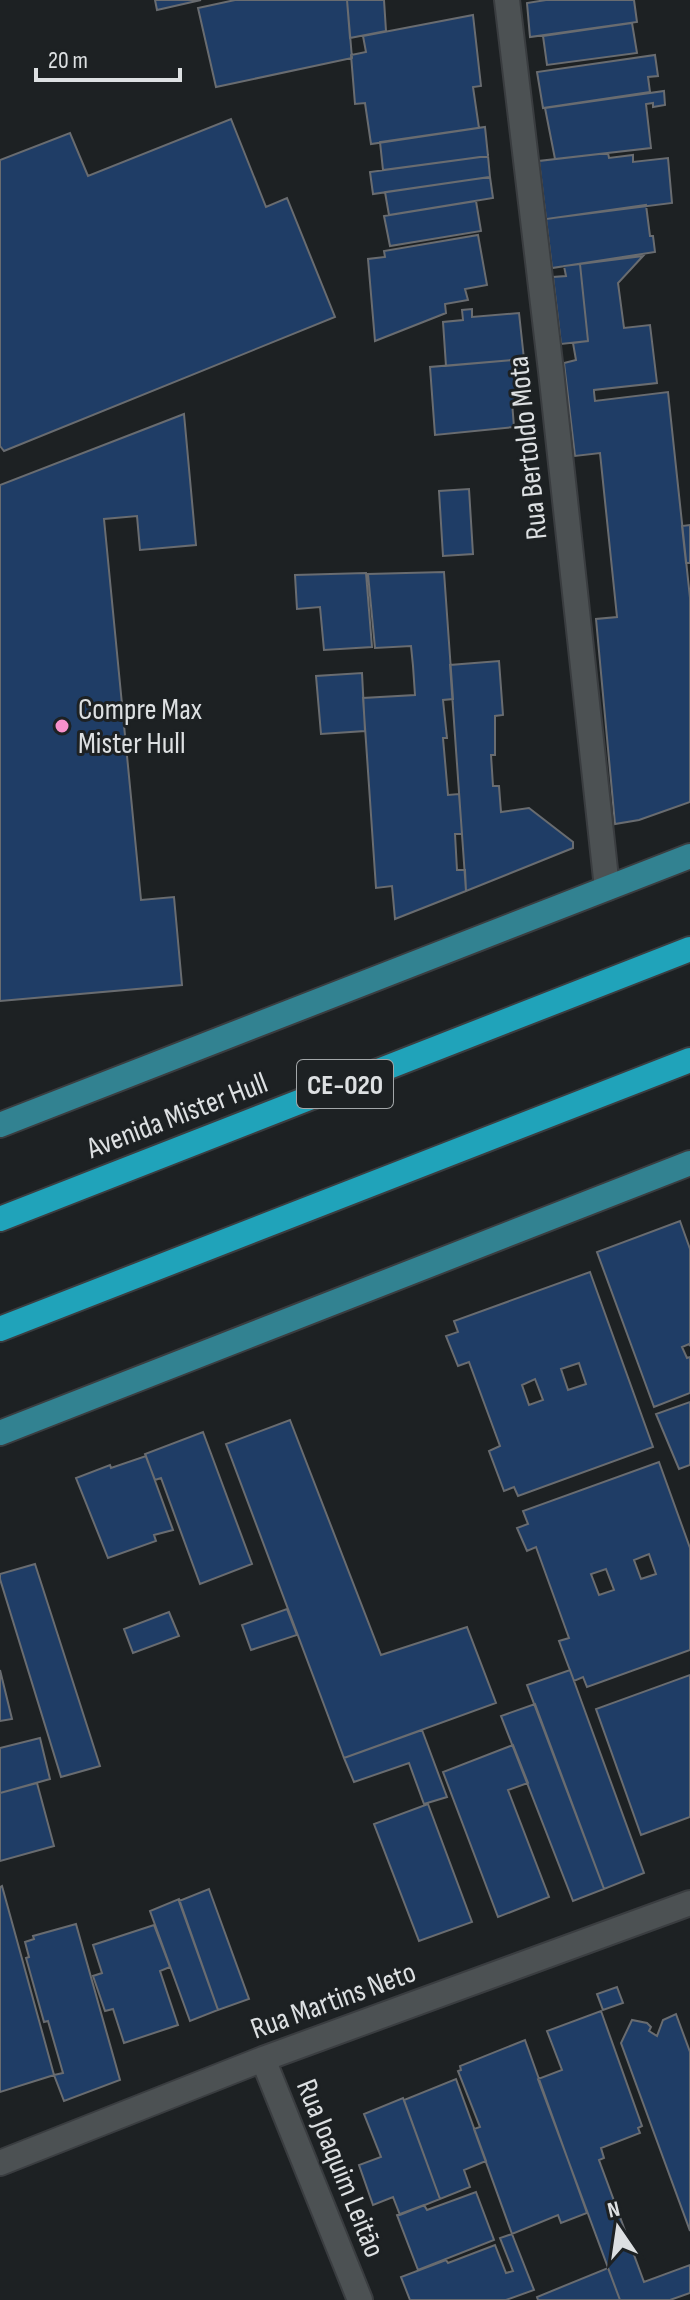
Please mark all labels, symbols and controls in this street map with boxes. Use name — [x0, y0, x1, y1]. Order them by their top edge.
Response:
scale bar — [36, 32, 180, 82]
text: 20 m — [48, 46, 88, 75]
street label: Rua Bertoldo Mota — [500, 354, 556, 542]
place label: Compre Max Mister Hull — [78, 692, 202, 762]
marker: Compre Max Mister Hull — [53, 717, 71, 735]
road number: CE-020 — [297, 1060, 393, 1108]
street label: Avenida Mister Hull — [81, 1065, 273, 1167]
street label: Rua Martins Neto — [246, 1954, 421, 2047]
street label: Rua Joaquim Leitão — [288, 2074, 392, 2263]
north arrow — [578, 2188, 658, 2268]
text: N — [605, 2195, 623, 2224]

